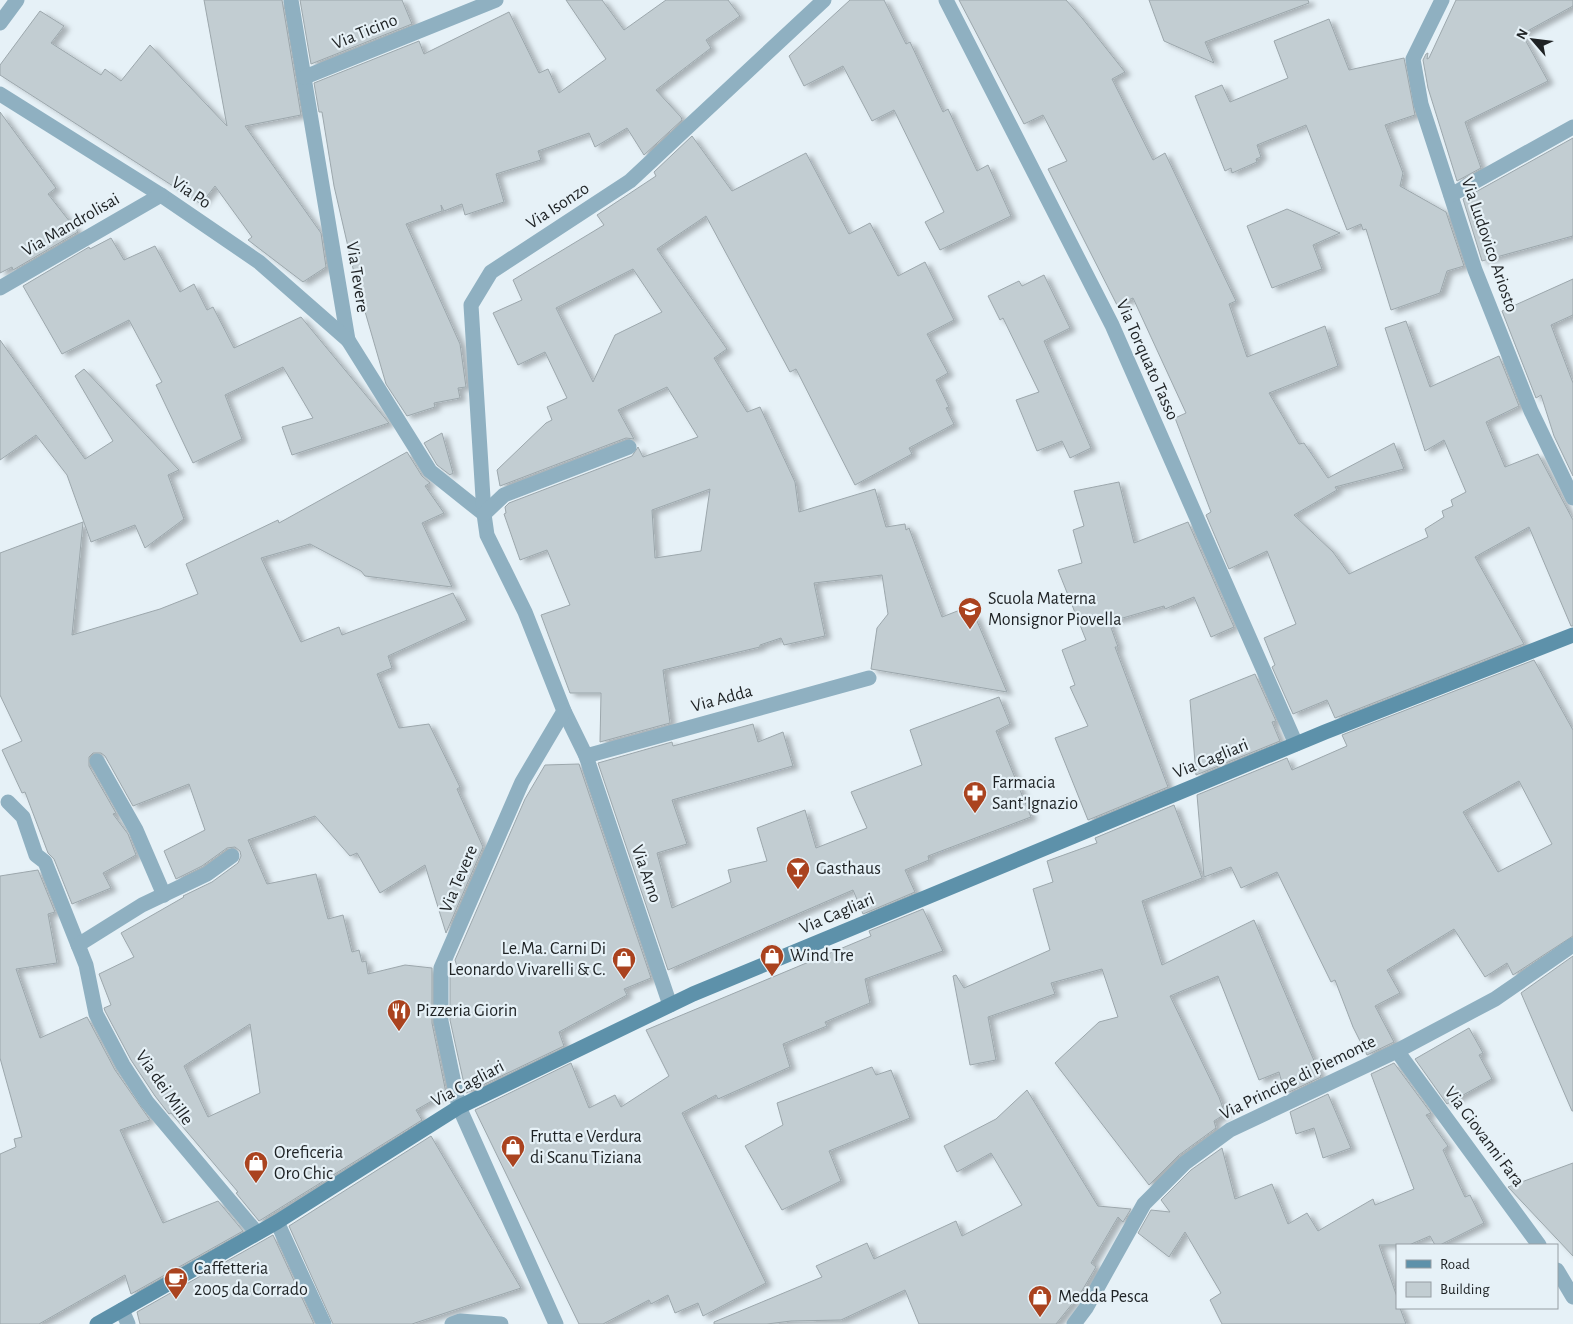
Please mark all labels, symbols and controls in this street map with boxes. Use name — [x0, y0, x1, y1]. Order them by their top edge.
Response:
street label: Via Ticino — [330, 11, 400, 53]
north arrow — [1508, 15, 1558, 65]
text: N — [1514, 27, 1531, 42]
street label: Via Po — [168, 173, 214, 213]
street label: Via Ludovico Ariosto — [1457, 175, 1521, 315]
street label: Via Isonzo — [523, 179, 593, 233]
street label: Via Mandrolisai — [19, 190, 123, 260]
street label: Via Tevere — [343, 240, 371, 314]
street label: Via Torquato Tasso — [1112, 297, 1182, 423]
place label: Scuola Materna Monsignor Piovella — [988, 590, 1121, 629]
school or university icon: Scuola Materna Monsignor Piovella — [957, 596, 983, 630]
street label: Via Adda — [689, 682, 755, 716]
street label: Via Cagliari — [1171, 736, 1251, 782]
place label: Farmacia Sant'Ignazio — [992, 774, 1078, 813]
pharmacy icon: Farmacia Sant'Ignazio — [962, 780, 988, 814]
street label: Via Tevere — [437, 843, 481, 915]
street label: Via Arno — [628, 843, 664, 905]
bar icon: Gasthaus — [785, 856, 811, 890]
place label: Gasthaus — [816, 860, 881, 878]
street label: Via Cagliari — [797, 890, 877, 938]
place label: Le.Ma. Carni Di Leonardo Vivarelli & C. — [448, 940, 606, 979]
shop icon: Wind Tre — [759, 943, 785, 977]
shop icon: Le.Ma. Carni Di Leonardo Vivarelli & C. — [611, 946, 637, 980]
place label: Wind Tre — [790, 947, 854, 965]
restaurant icon: Pizzeria Giorin — [386, 998, 412, 1032]
place label: Pizzeria Giorin — [416, 1002, 517, 1020]
street label: Via Principe di Piemonte — [1217, 1032, 1379, 1124]
street label: Via dei Mille — [132, 1047, 196, 1129]
street label: Via Cagliari — [429, 1057, 507, 1111]
street label: Via Giovanni Fara — [1441, 1084, 1527, 1190]
place label: Frutta e Verdura di Scanu Tiziana — [530, 1128, 642, 1167]
shop icon: Frutta e Verdura di Scanu Tiziana — [500, 1134, 526, 1168]
place label: Oreficeria Oro Chic — [274, 1144, 343, 1183]
shop icon: Oreficeria Oro Chic — [243, 1150, 269, 1184]
legend — [1396, 1244, 1558, 1309]
text: Road — [1440, 1257, 1470, 1272]
place label: Caffetteria 2005 da Corrado — [194, 1260, 308, 1299]
cafe icon: Caffetteria 2005 da Corrado — [163, 1266, 189, 1300]
text: Building — [1440, 1282, 1490, 1297]
shop icon: Medda Pesca — [1027, 1284, 1053, 1318]
place label: Medda Pesca — [1058, 1288, 1149, 1306]

